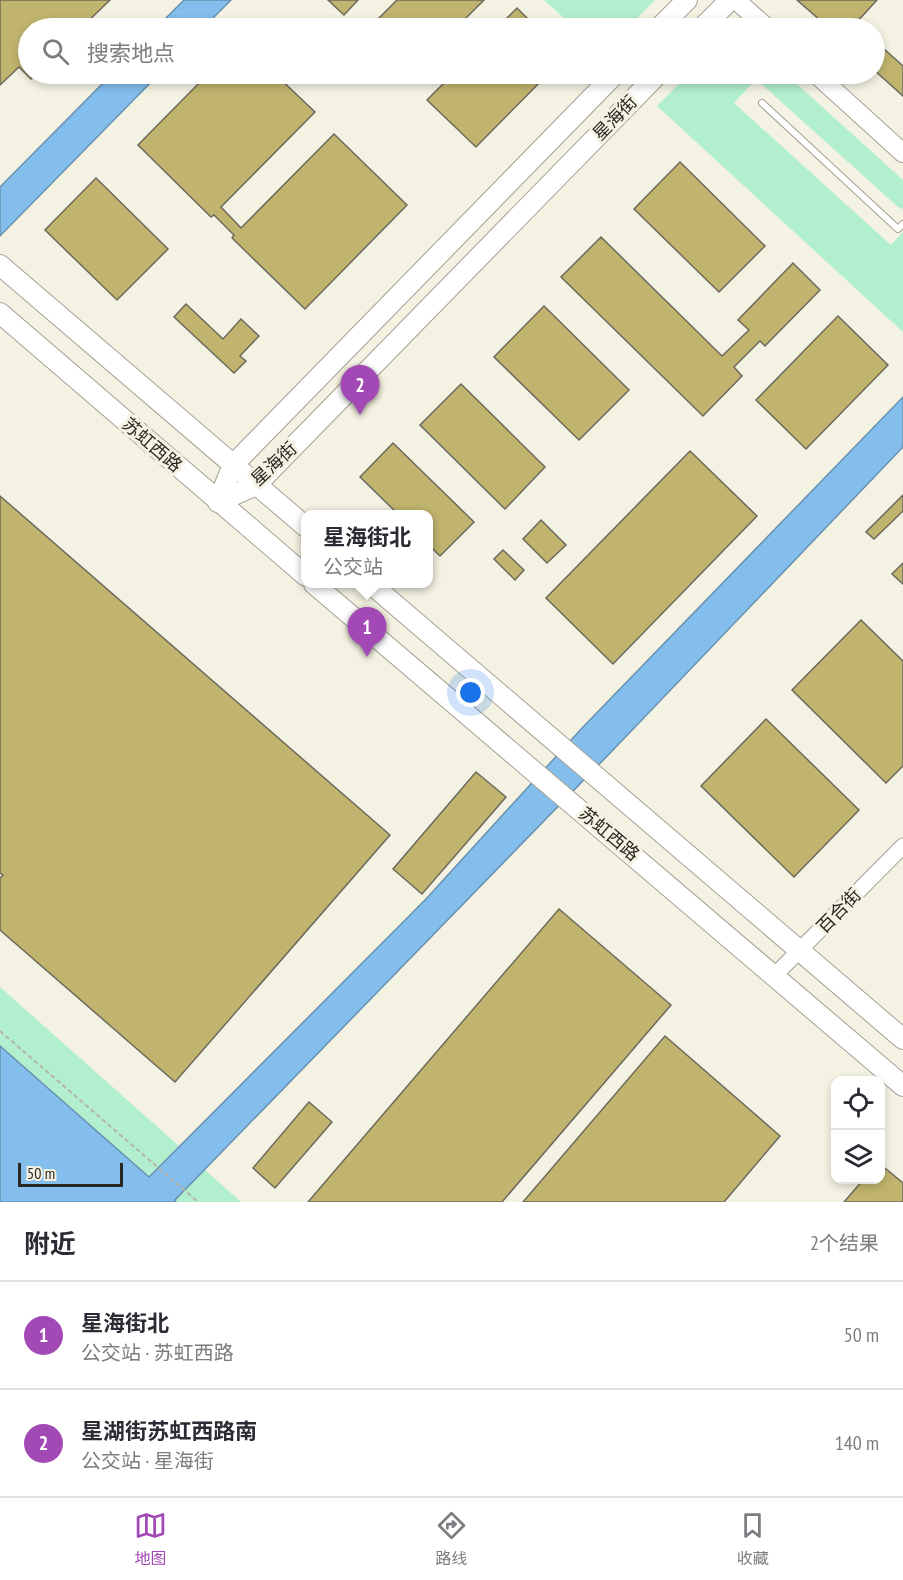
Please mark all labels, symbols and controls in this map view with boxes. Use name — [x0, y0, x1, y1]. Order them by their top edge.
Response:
search box — [18, 18, 885, 84]
icon: search — [39, 35, 72, 68]
text: 搜索地点 — [87, 39, 175, 67]
street label: 星海街 — [588, 90, 642, 145]
pin: 2 — [340, 366, 380, 415]
street label: 苏虹西路 — [118, 412, 187, 477]
street label: 星海街 — [246, 437, 301, 490]
popup — [301, 510, 433, 588]
text: 星海街北 — [323, 523, 411, 551]
text: 公交站 — [323, 554, 383, 580]
pin: 1 — [348, 608, 386, 657]
your location — [456, 678, 485, 707]
street label: 苏虹西路 — [574, 802, 644, 866]
street label: 百合街 — [812, 883, 866, 938]
map controls — [831, 1076, 885, 1184]
button: locate — [831, 1076, 885, 1130]
button: layers — [831, 1130, 885, 1184]
scale bar — [18, 1160, 123, 1188]
text: 50 m — [27, 1163, 55, 1183]
text: 附近 — [24, 1227, 76, 1260]
text: 2个结果 — [810, 1230, 879, 1256]
text: 星海街北 — [81, 1309, 169, 1337]
text: 1 — [39, 1322, 48, 1348]
text: 50 m — [844, 1322, 879, 1348]
text: 公交站 · 苏虹西路 — [81, 1340, 234, 1366]
text: 星湖街苏虹西路南 — [81, 1417, 257, 1445]
text: 2 — [39, 1430, 48, 1456]
text: 140 m — [835, 1430, 879, 1456]
text: 公交站 · 星海街 — [81, 1448, 214, 1474]
tab: 地图 — [134, 1509, 167, 1569]
tab: 路线 — [435, 1509, 468, 1569]
tab: 收藏 — [736, 1509, 769, 1569]

